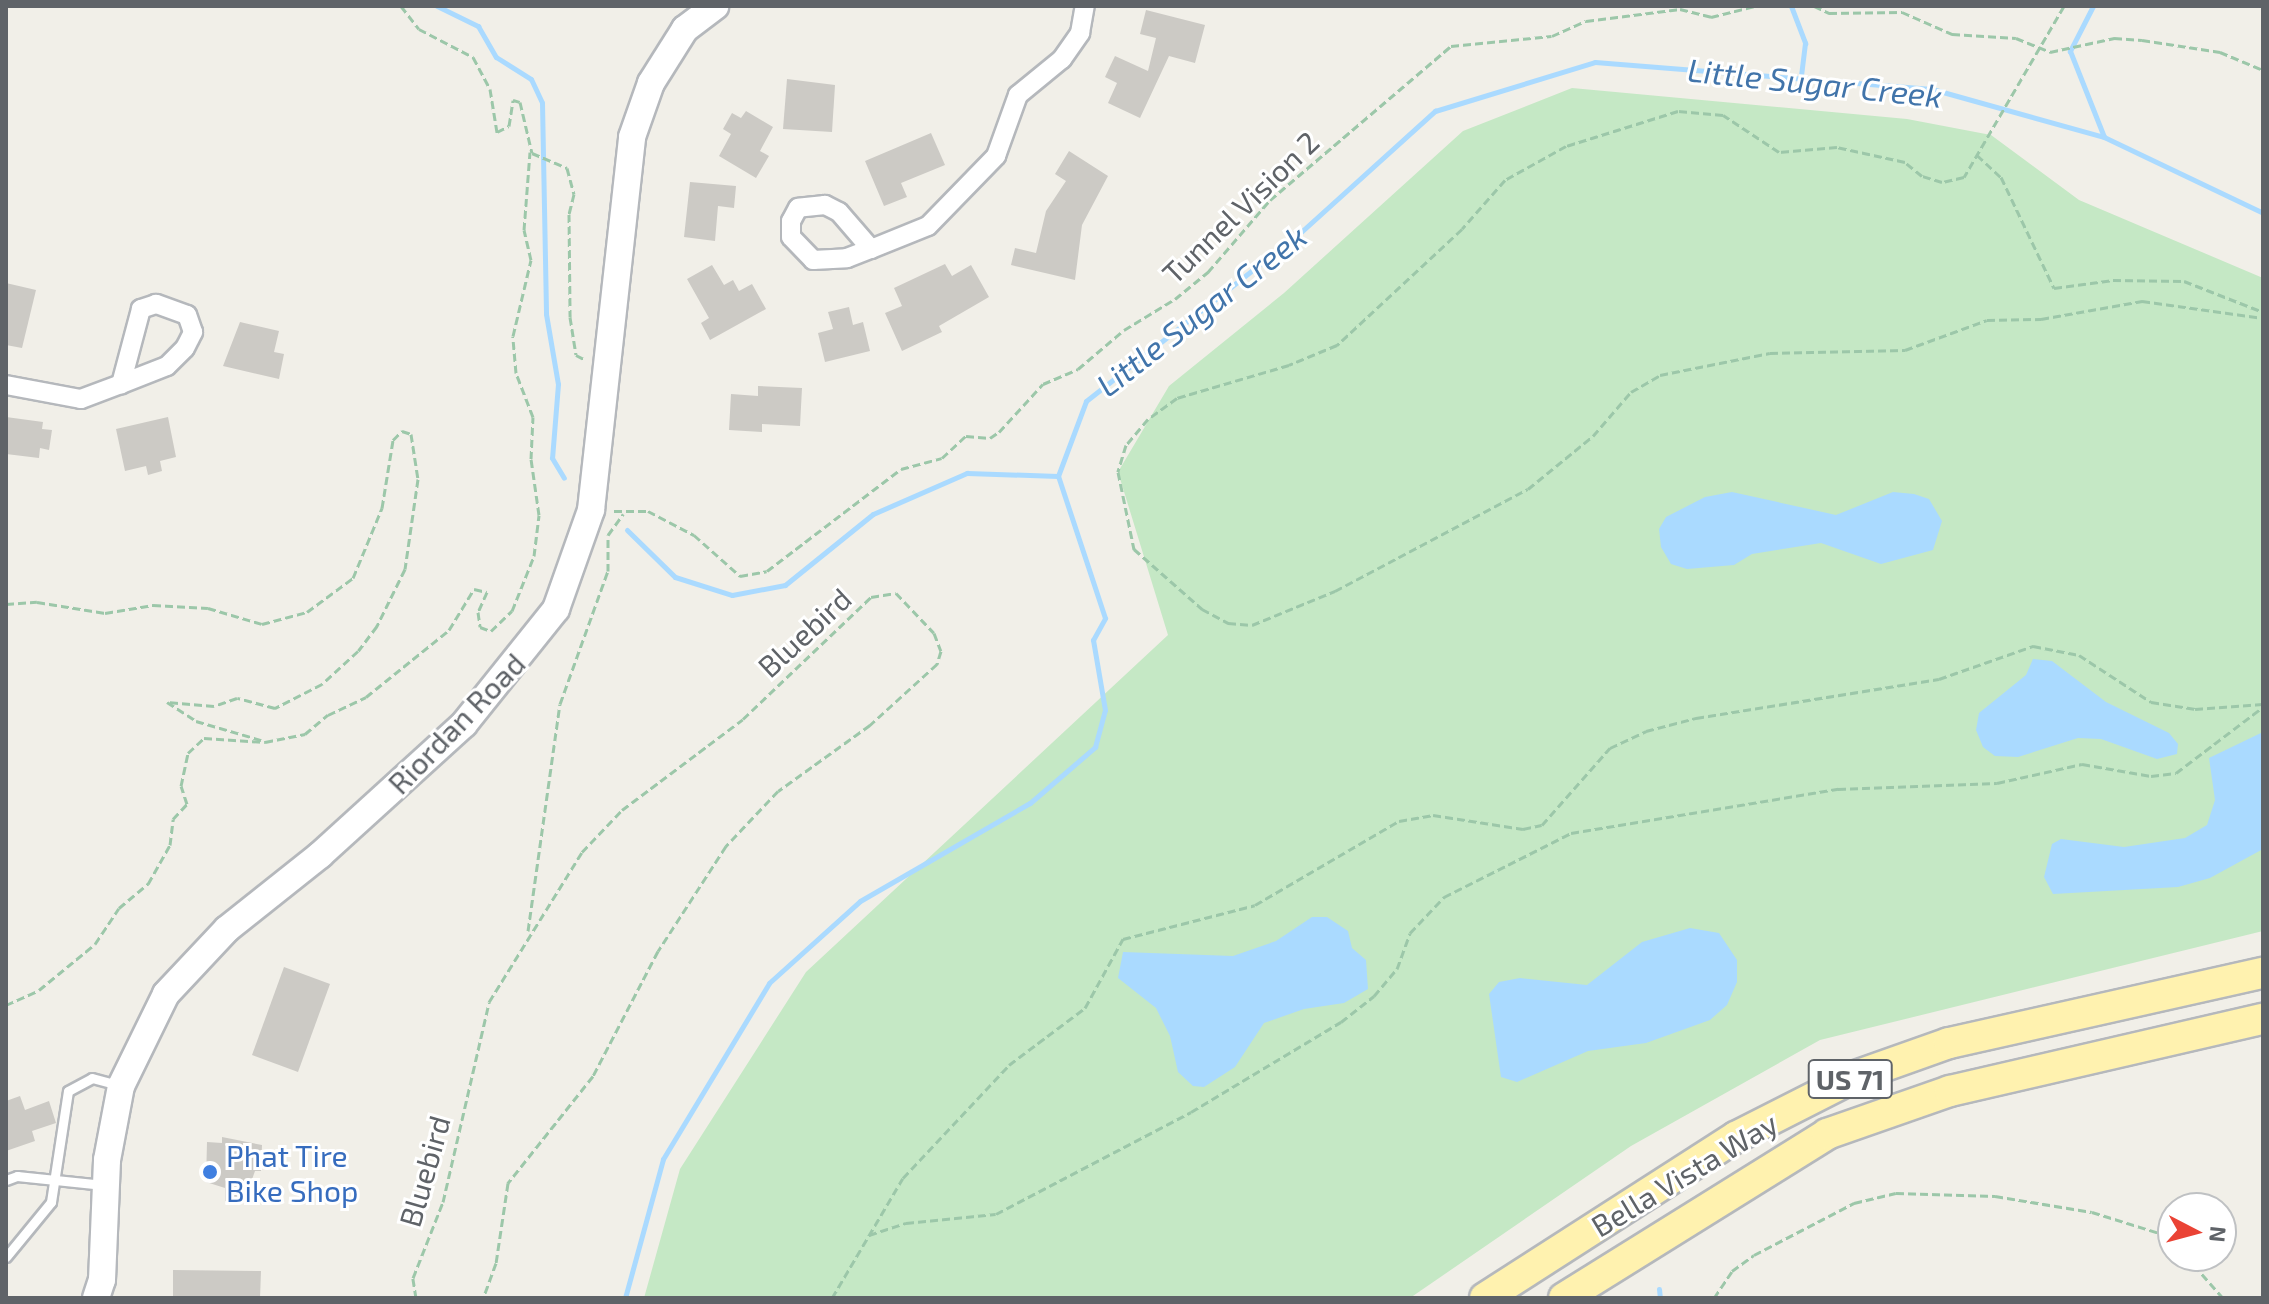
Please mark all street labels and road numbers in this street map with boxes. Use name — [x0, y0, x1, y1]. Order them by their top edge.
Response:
street label: Tunnel Vision 2 — [1154, 123, 1326, 291]
street label: Bluebird — [750, 580, 858, 684]
street label: Riordan Road — [380, 645, 532, 801]
road number: US 71 — [1806, 1055, 1894, 1103]
street label: Bella Vista Way — [1584, 1104, 1784, 1244]
street label: Bluebird — [391, 1111, 457, 1231]

